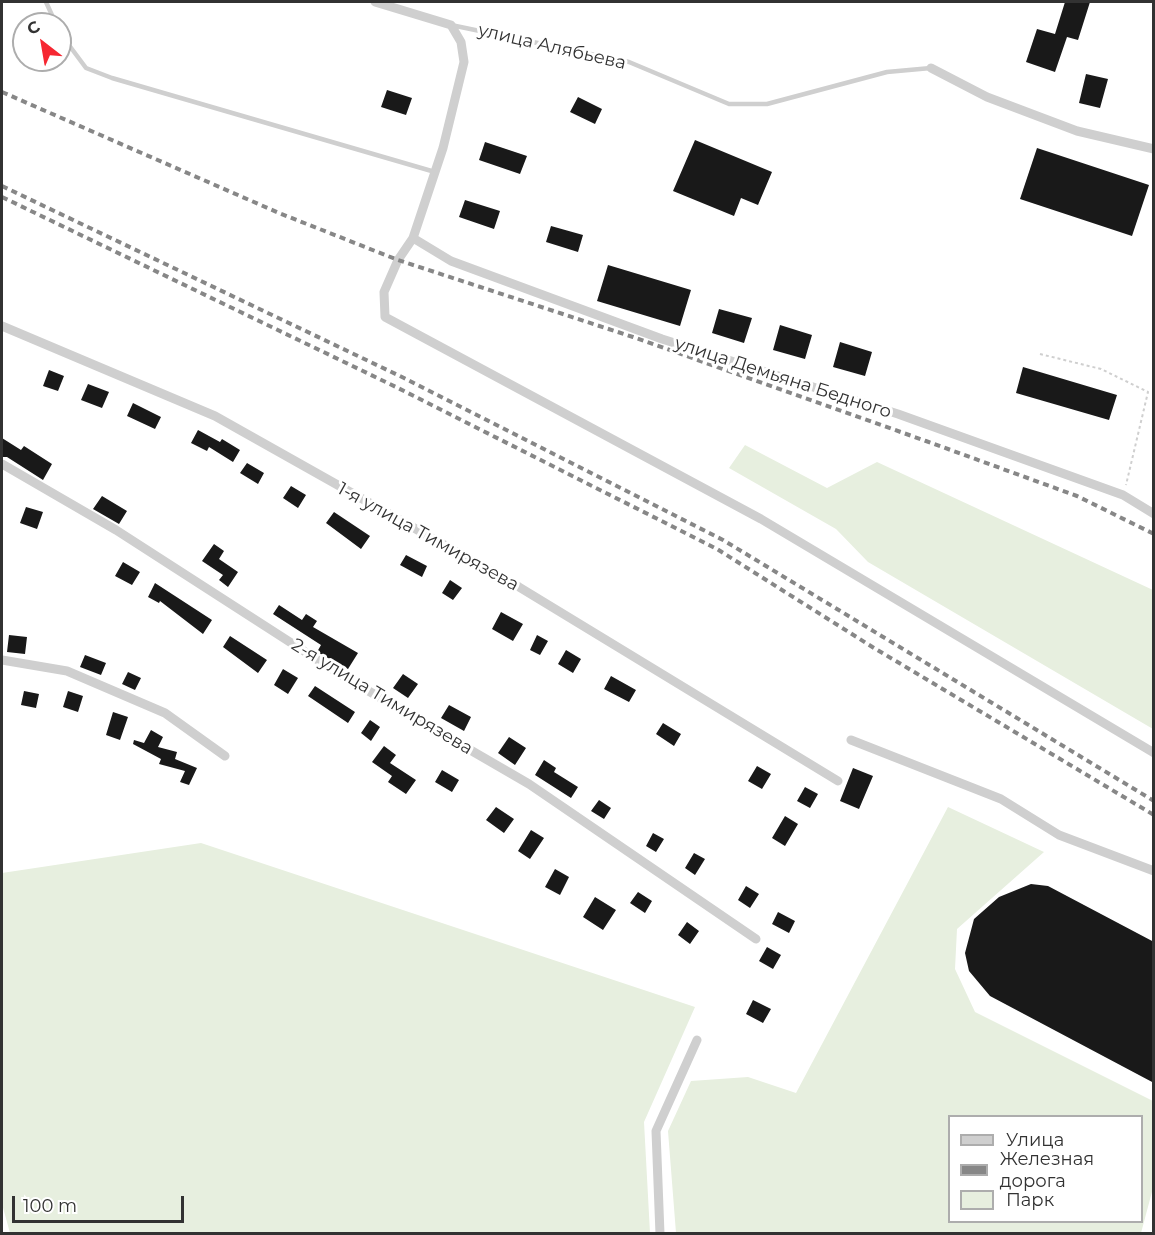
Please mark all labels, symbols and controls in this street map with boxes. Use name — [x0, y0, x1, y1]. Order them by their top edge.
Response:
north arrow — [12, 12, 72, 72]
text: С — [24, 17, 43, 39]
street label: улица Алябьева — [476, 19, 628, 75]
street label: улица Демьяна Бедного — [672, 333, 894, 423]
street label: 1-я улица Тимирязева — [334, 478, 522, 596]
street label: 2-я улица Тимирязева — [287, 634, 477, 760]
legend — [948, 1115, 1143, 1223]
text: Улица — [1006, 1129, 1064, 1151]
text: Железная дорога — [1000, 1148, 1094, 1192]
scale bar — [15, 1184, 188, 1222]
text: Парк — [1006, 1189, 1054, 1211]
text: 100 m — [23, 1195, 77, 1217]

